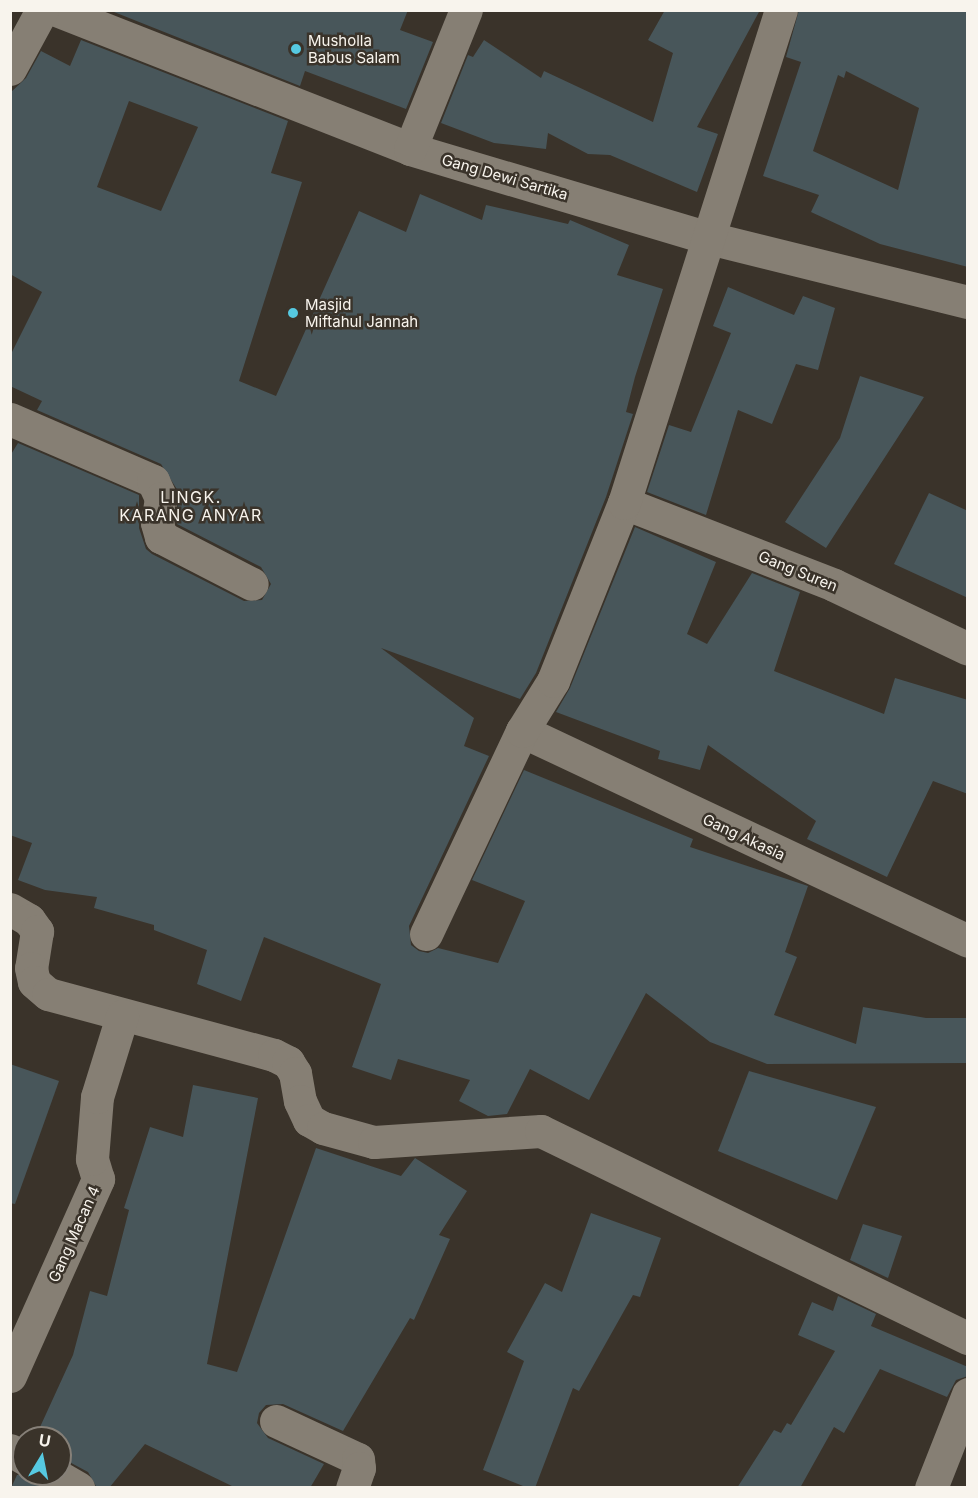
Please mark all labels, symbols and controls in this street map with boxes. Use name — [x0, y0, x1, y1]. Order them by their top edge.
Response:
place label: Musholla Babus Salam — [308, 31, 400, 66]
marker: Musholla Babus Salam — [289, 42, 303, 56]
street label: Gang Dewi Sartika — [440, 150, 570, 204]
place label: Masjid Miftahul Jannah — [305, 295, 418, 330]
marker: Masjid Miftahul Jannah — [286, 306, 300, 320]
district label: LINGK. KARANG ANYAR — [119, 487, 263, 525]
street label: Gang Suren — [756, 547, 840, 595]
street label: Gang Akasia — [700, 810, 788, 864]
street label: Gang Macan 4 — [45, 1183, 103, 1285]
north arrow — [12, 1426, 72, 1486]
text: U — [37, 1429, 52, 1451]

